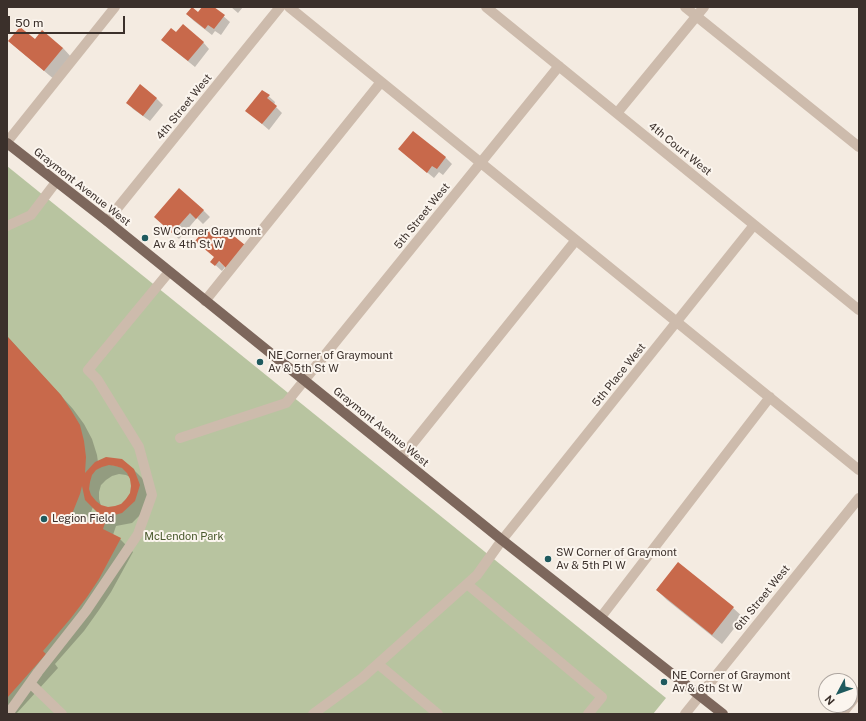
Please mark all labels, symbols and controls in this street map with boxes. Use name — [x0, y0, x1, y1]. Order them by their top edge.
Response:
scale bar — [10, 8, 127, 34]
text: 50 m — [15, 16, 43, 30]
street label: 4th Street West — [153, 71, 215, 143]
street label: 4th Court West — [646, 120, 714, 178]
street label: Graymont Avenue West — [31, 145, 133, 229]
street label: 5th Street West — [391, 180, 453, 252]
place label: SW Corner Graymont Av & 4th St W — [153, 225, 261, 251]
marker: SW Corner Graymont Av & 4th St W — [140, 233, 150, 243]
street label: 5th Place West — [589, 341, 649, 409]
place label: NE Corner of Graymount Av & 5th St W — [268, 349, 393, 375]
marker: NE Corner of Graymount Av & 5th St W — [255, 357, 265, 367]
street label: Graymont Avenue West — [331, 384, 431, 470]
place label: Legion Field — [52, 512, 114, 526]
marker: Legion Field — [39, 514, 49, 524]
park label: McLendon Park — [144, 530, 224, 544]
place label: SW Corner of Graymont Av & 5th Pl W — [556, 546, 677, 572]
marker: SW Corner of Graymont Av & 5th Pl W — [543, 554, 553, 564]
street label: 6th Street West — [731, 562, 793, 634]
place label: NE Corner of Graymont Av & 6th St W — [672, 669, 791, 695]
north arrow — [818, 673, 858, 713]
marker: NE Corner of Graymont Av & 6th St W — [659, 677, 669, 687]
text: N — [822, 693, 837, 707]

